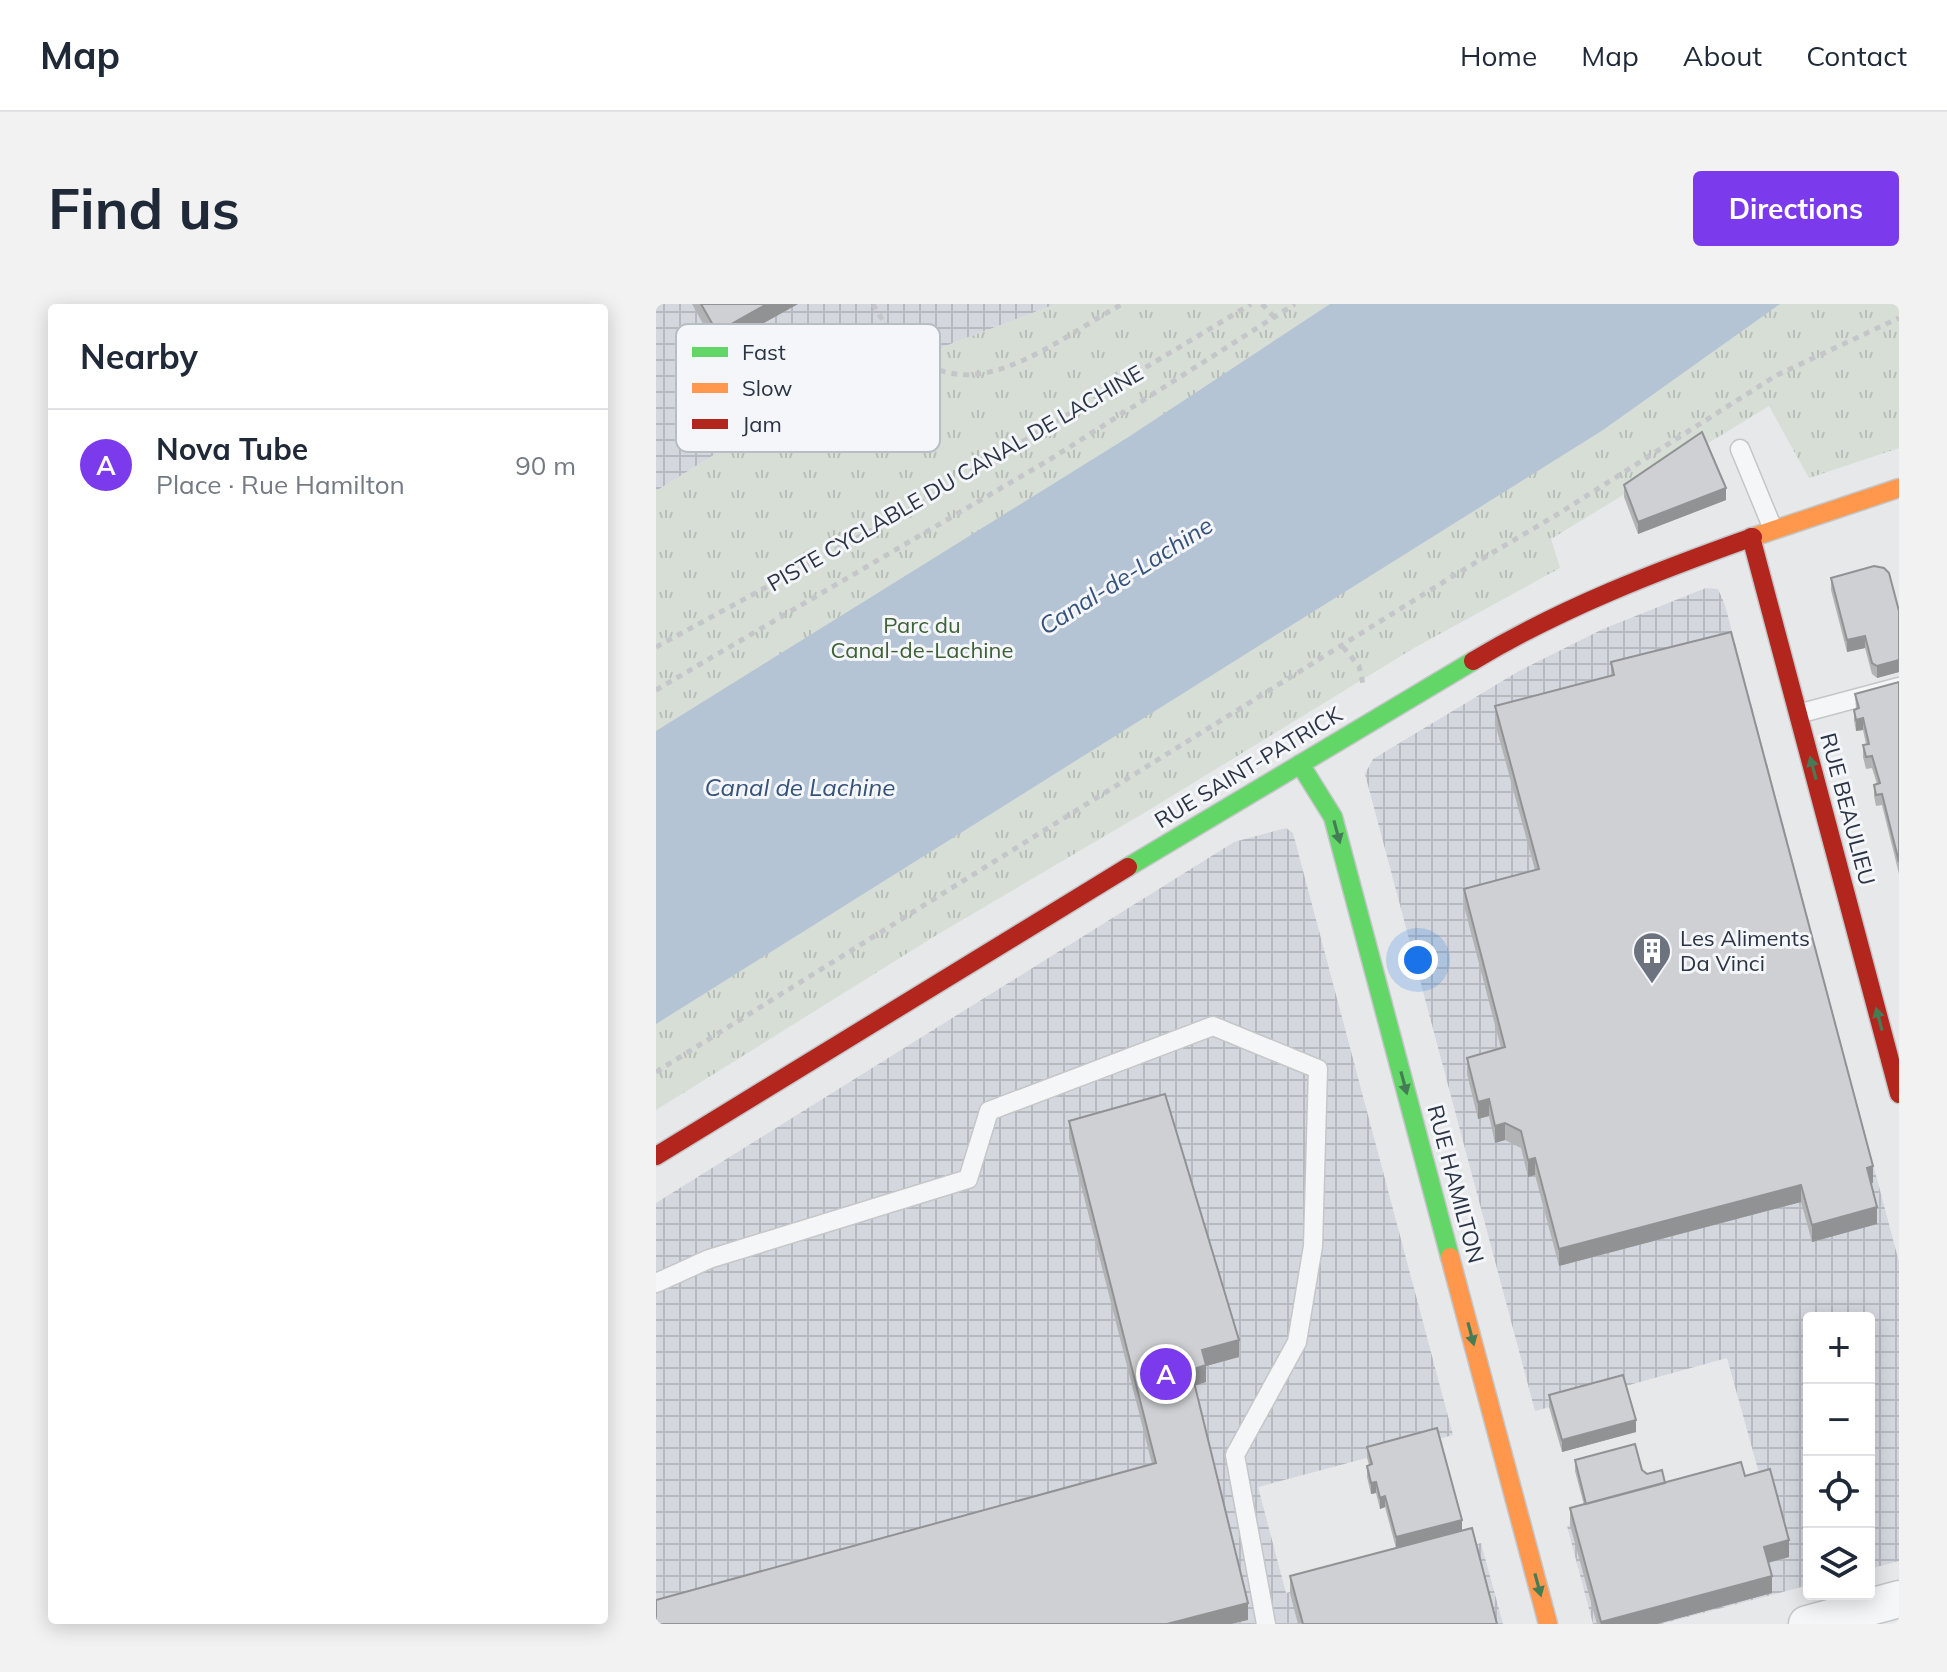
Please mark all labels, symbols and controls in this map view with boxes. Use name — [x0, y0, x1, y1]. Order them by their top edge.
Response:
text: Map — [40, 31, 120, 79]
text: Home — [1460, 38, 1537, 73]
text: Map — [1581, 38, 1639, 73]
text: About — [1683, 38, 1762, 73]
text: Contact — [1806, 38, 1907, 73]
button: Directions — [1693, 171, 1899, 246]
text: Find us — [48, 173, 240, 243]
legend — [676, 324, 940, 452]
text: Nearby — [80, 335, 198, 378]
text: Fast — [742, 338, 786, 366]
street label: PISTE CYCLABLE DU CANAL DE LACHINE — [762, 358, 1148, 598]
text: Slow — [742, 374, 792, 402]
text: Jam — [742, 410, 782, 438]
text: Nova Tube — [156, 430, 308, 468]
text: A — [96, 449, 116, 482]
text: 90 m — [515, 449, 576, 482]
text: Place · Rue Hamilton — [156, 468, 405, 501]
water label: Canal-de-Lachine — [1033, 510, 1218, 641]
park label: Parc du Canal-de-Lachine — [831, 611, 1013, 664]
street label: RUE SAINT-PATRICK — [1149, 699, 1348, 834]
street label: RUE BEAULIEU — [1814, 730, 1882, 888]
one-way arrow — [1806, 755, 1818, 780]
water label: Canal de Lachine — [705, 772, 895, 802]
one-way arrow — [1331, 819, 1343, 844]
place label: Les Aliments Da Vinci — [1680, 924, 1810, 977]
building icon: Les Aliments Da Vinci — [1631, 930, 1673, 985]
your location — [1398, 940, 1438, 980]
one-way arrow — [1872, 1006, 1885, 1031]
one-way arrow — [1398, 1070, 1410, 1095]
street label: RUE HAMILTON — [1421, 1102, 1491, 1266]
map controls — [1803, 1312, 1875, 1600]
button: + — [1803, 1312, 1875, 1384]
one-way arrow — [1465, 1322, 1477, 1347]
pin: A — [1140, 1344, 1192, 1404]
button: − — [1803, 1384, 1875, 1456]
button: locate — [1803, 1456, 1875, 1528]
button: layers — [1803, 1528, 1875, 1600]
one-way arrow — [1532, 1573, 1544, 1598]

